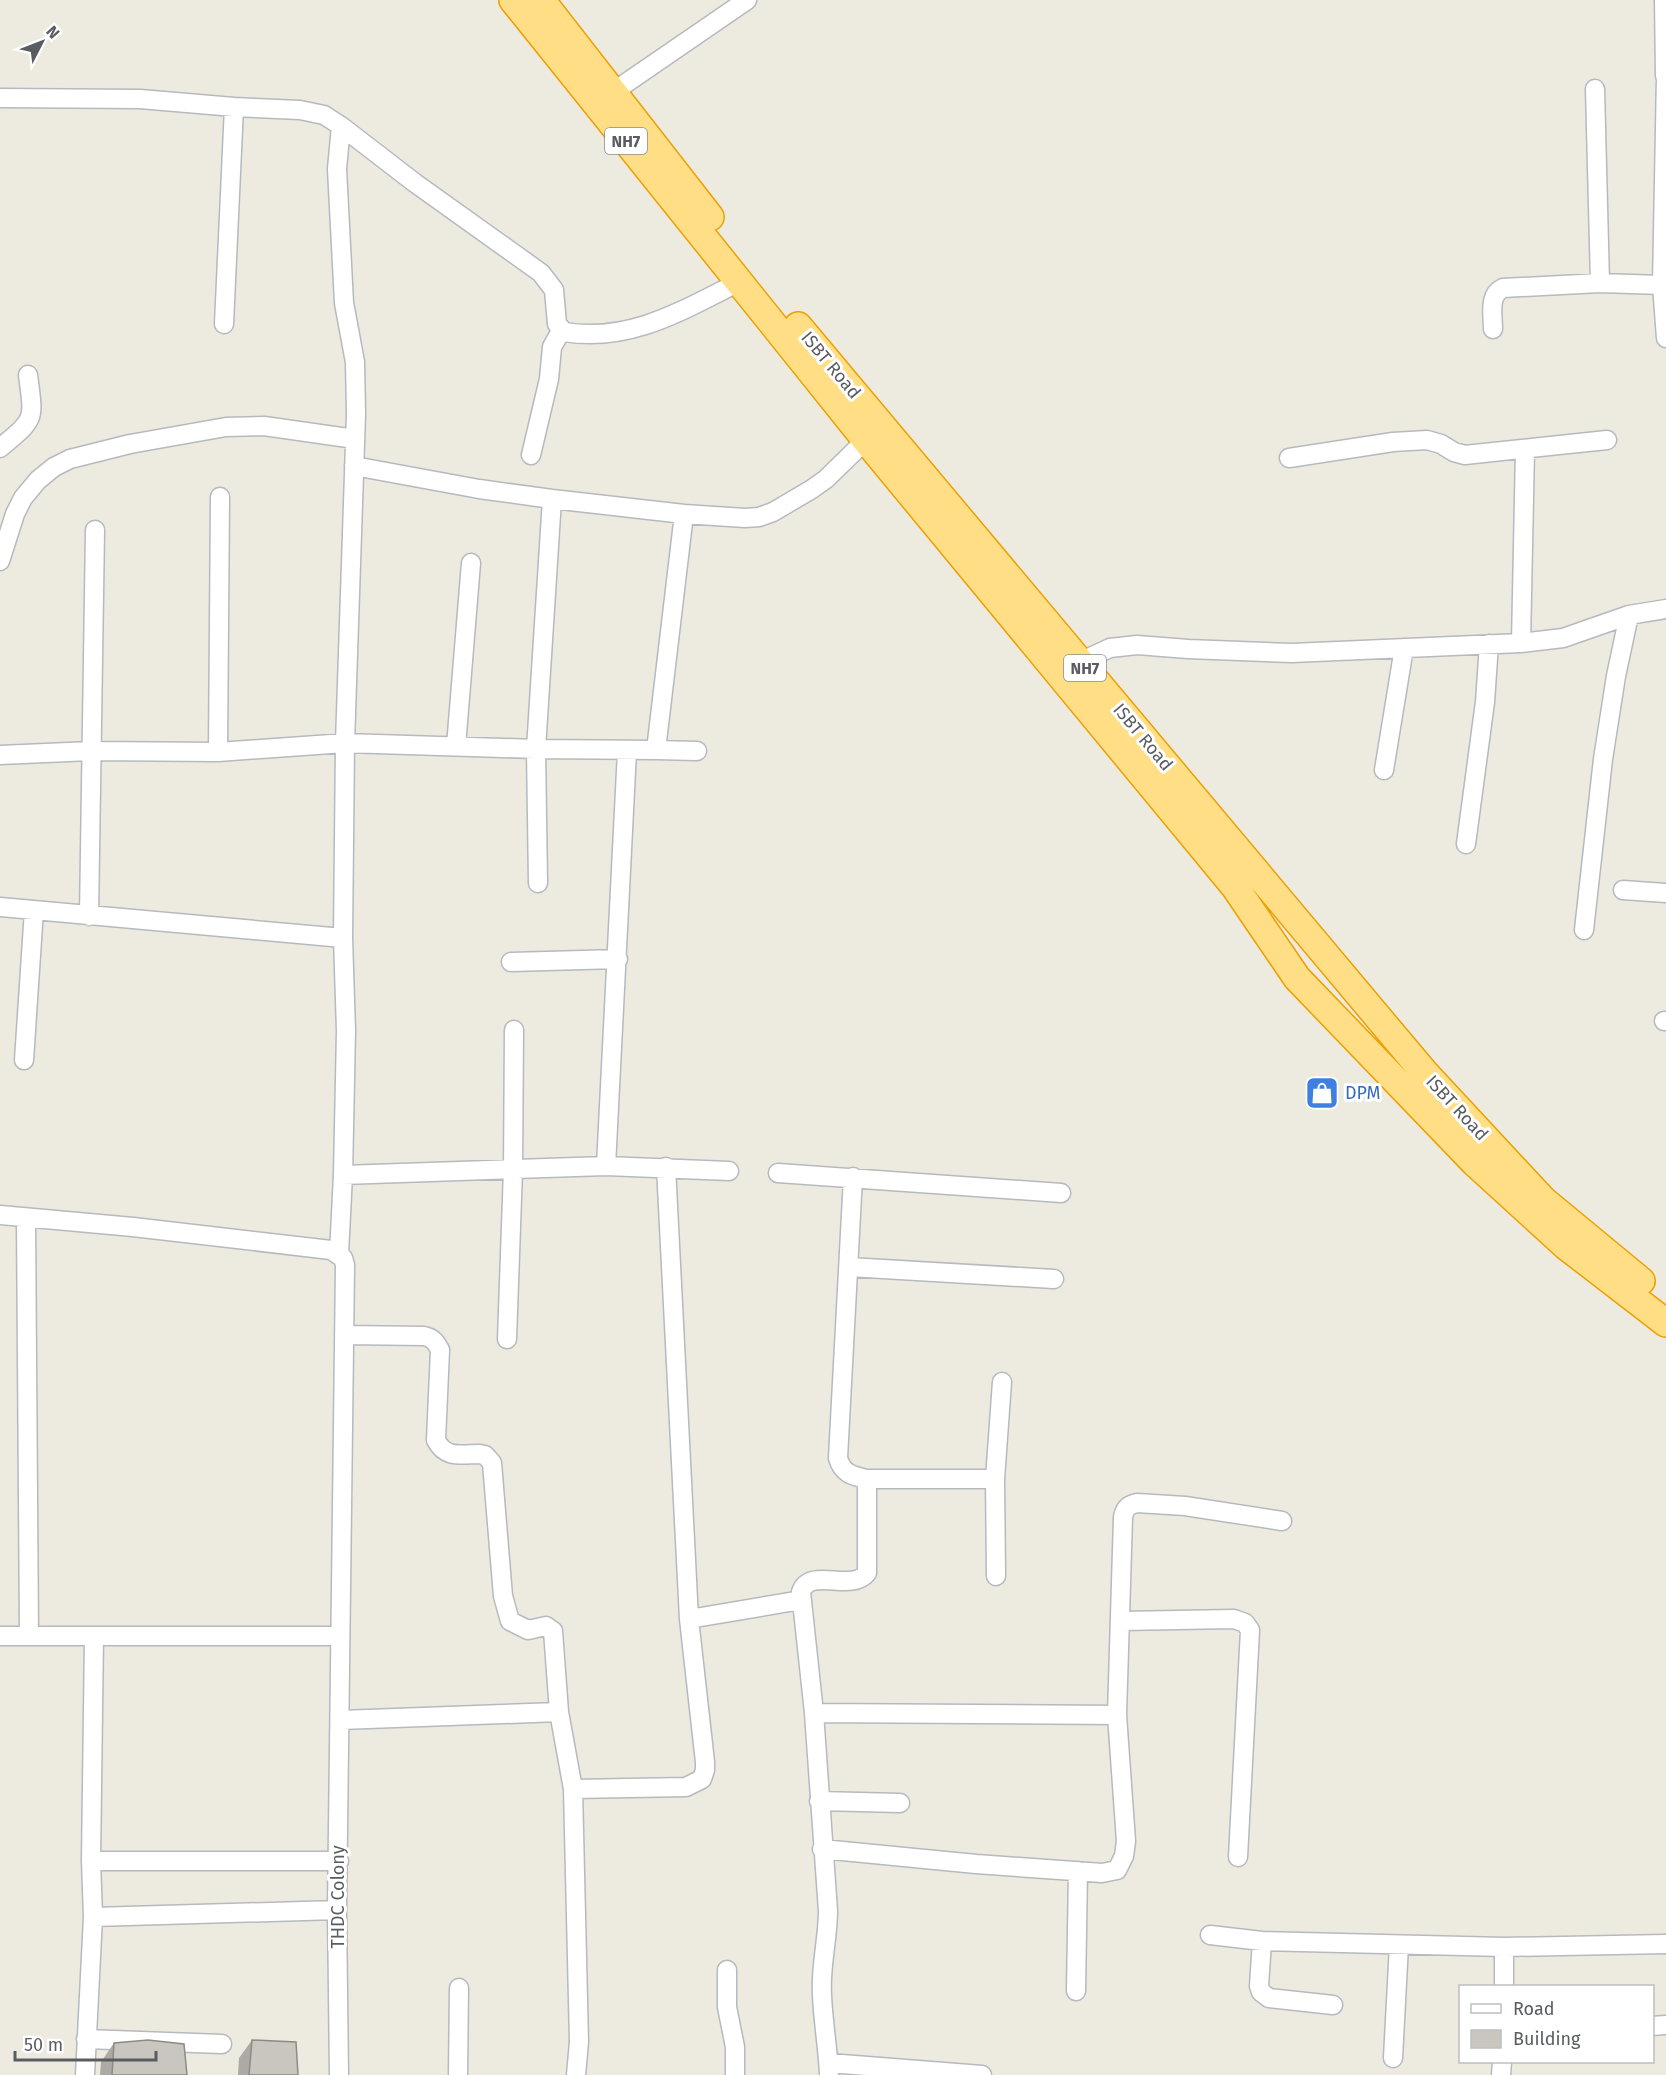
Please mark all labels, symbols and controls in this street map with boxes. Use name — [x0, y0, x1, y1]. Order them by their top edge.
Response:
north arrow — [12, 12, 72, 72]
text: N — [42, 22, 63, 43]
road number: NH7 — [605, 128, 647, 154]
street label: ISBT Road — [796, 327, 866, 403]
road number: NH7 — [1064, 655, 1106, 681]
street label: ISBT Road — [1108, 699, 1178, 775]
street label: ISBT Road — [1421, 1071, 1493, 1145]
shop icon: DPM — [1304, 1075, 1340, 1111]
place label: DPM — [1345, 1082, 1381, 1104]
street label: THDC Colony — [327, 1845, 349, 1949]
legend — [1459, 1985, 1654, 2063]
text: Road — [1513, 1998, 1555, 2020]
scale bar — [15, 2024, 156, 2062]
text: Building — [1513, 2028, 1581, 2050]
text: 50 m — [24, 2034, 63, 2056]

